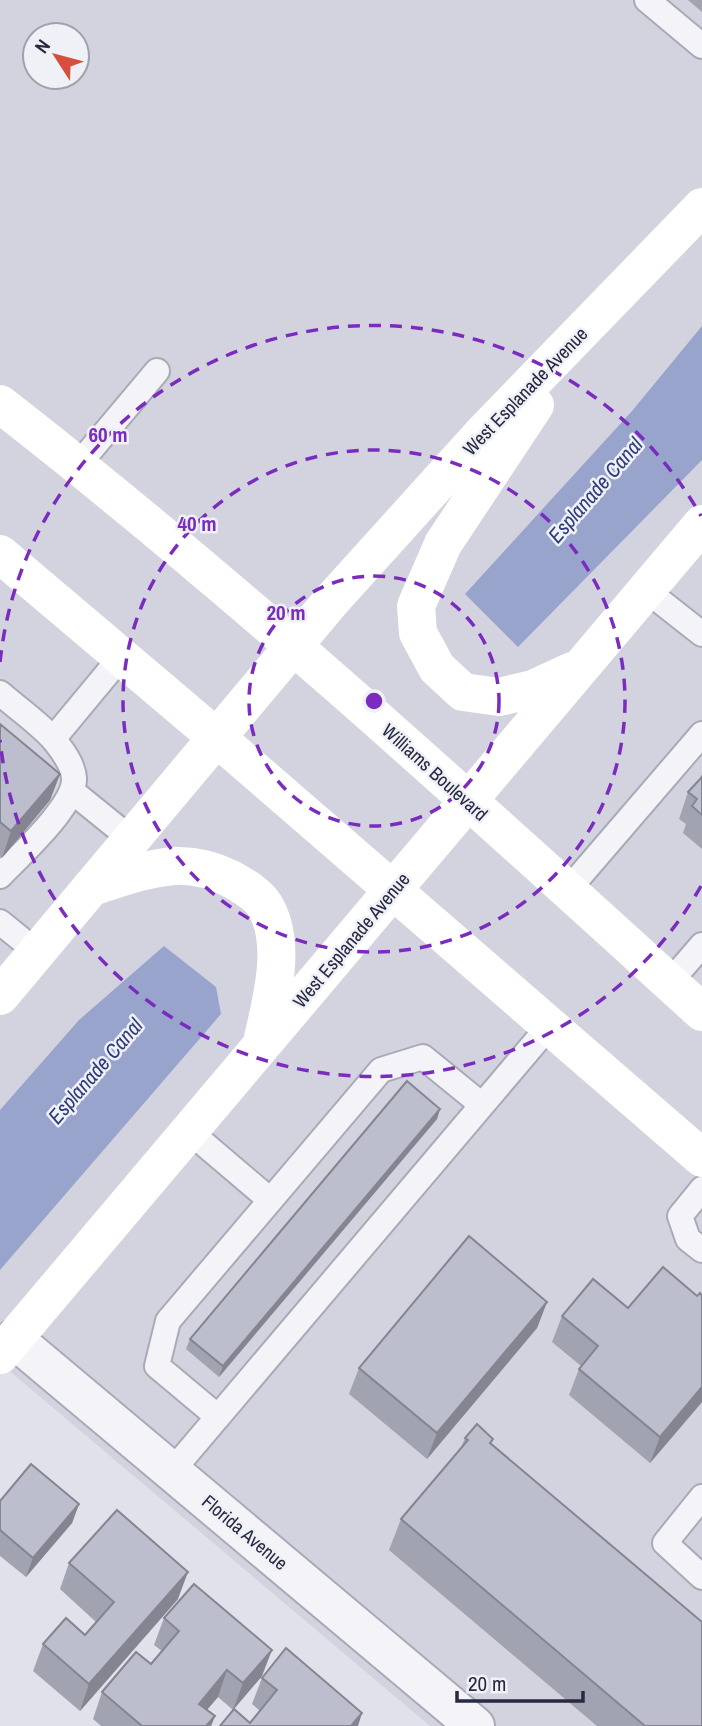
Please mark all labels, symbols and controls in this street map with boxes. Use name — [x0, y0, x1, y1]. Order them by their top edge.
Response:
north arrow — [21, 21, 91, 91]
text: N — [28, 34, 56, 58]
street label: West Esplanade Avenue — [457, 321, 593, 461]
text: 60 m — [88, 420, 128, 449]
water label: Esplanade Canal — [541, 430, 650, 549]
text: 40 m — [177, 509, 217, 538]
text: 20 m — [266, 598, 306, 627]
centre of rings — [362, 689, 386, 713]
street label: Williams Boulevard — [376, 717, 494, 827]
street label: West Esplanade Avenue — [287, 867, 415, 1013]
water label: Esplanade Canal — [41, 1011, 150, 1130]
street label: Florida Avenue — [197, 1488, 293, 1576]
scale bar — [457, 1660, 583, 1704]
text: 20 m — [468, 1669, 506, 1698]

